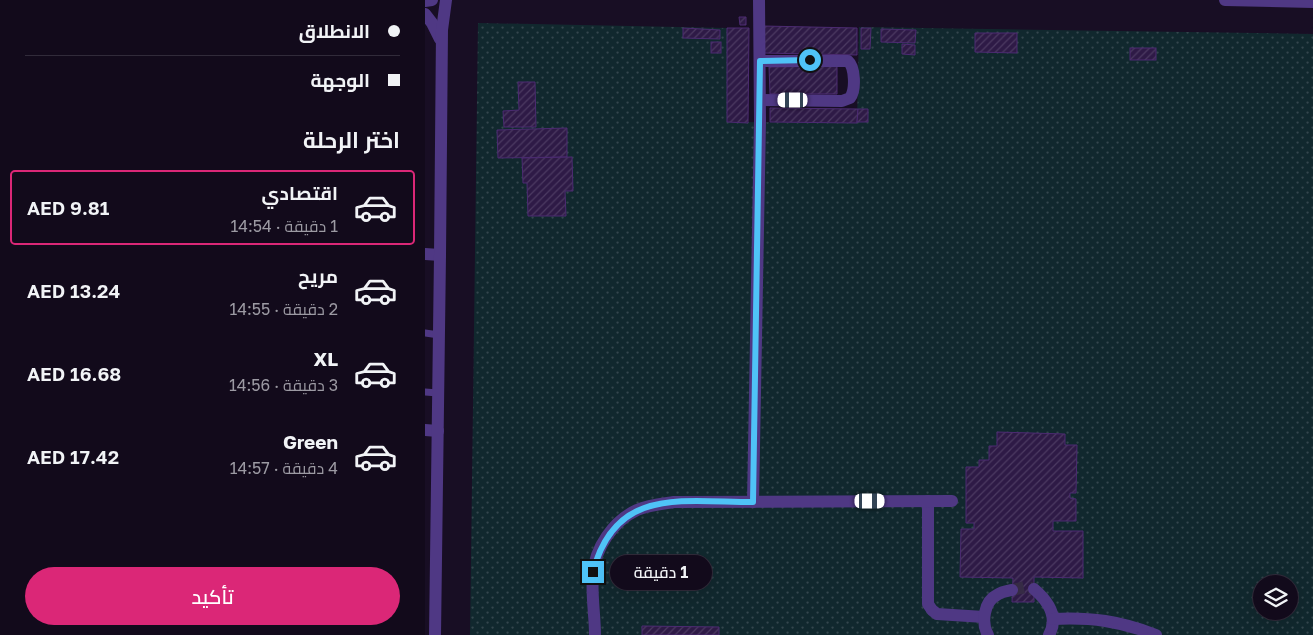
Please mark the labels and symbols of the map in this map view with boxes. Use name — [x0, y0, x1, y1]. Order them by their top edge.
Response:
route start — [799, 49, 821, 71]
car — [778, 93, 808, 108]
car — [855, 494, 885, 509]
callout: 1 دقيقة — [611, 554, 713, 590]
route end — [582, 561, 604, 583]

